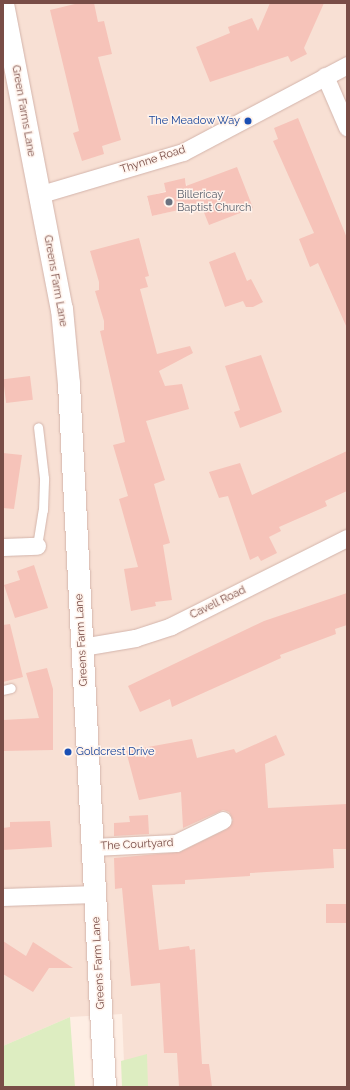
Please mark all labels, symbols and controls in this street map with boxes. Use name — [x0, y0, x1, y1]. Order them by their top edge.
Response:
street label: Green Farms Lane — [8, 64, 38, 158]
place label: The Meadow Way — [148, 114, 240, 128]
marker: The Meadow Way — [243, 116, 253, 126]
street label: Thynne Road — [119, 143, 187, 177]
place label: Billericay Baptist Church — [177, 189, 252, 215]
marker: Billericay Baptist Church — [164, 197, 174, 207]
street label: Greens Farm Lane — [40, 234, 70, 328]
street label: Cavell Road — [188, 584, 248, 622]
street label: Greens Farm Lane — [73, 593, 91, 687]
place label: Goldcrest Drive — [76, 745, 154, 759]
marker: Goldcrest Drive — [63, 747, 73, 757]
street label: The Courtyard — [100, 837, 174, 853]
street label: Greens Farm Lane — [90, 916, 108, 1010]

